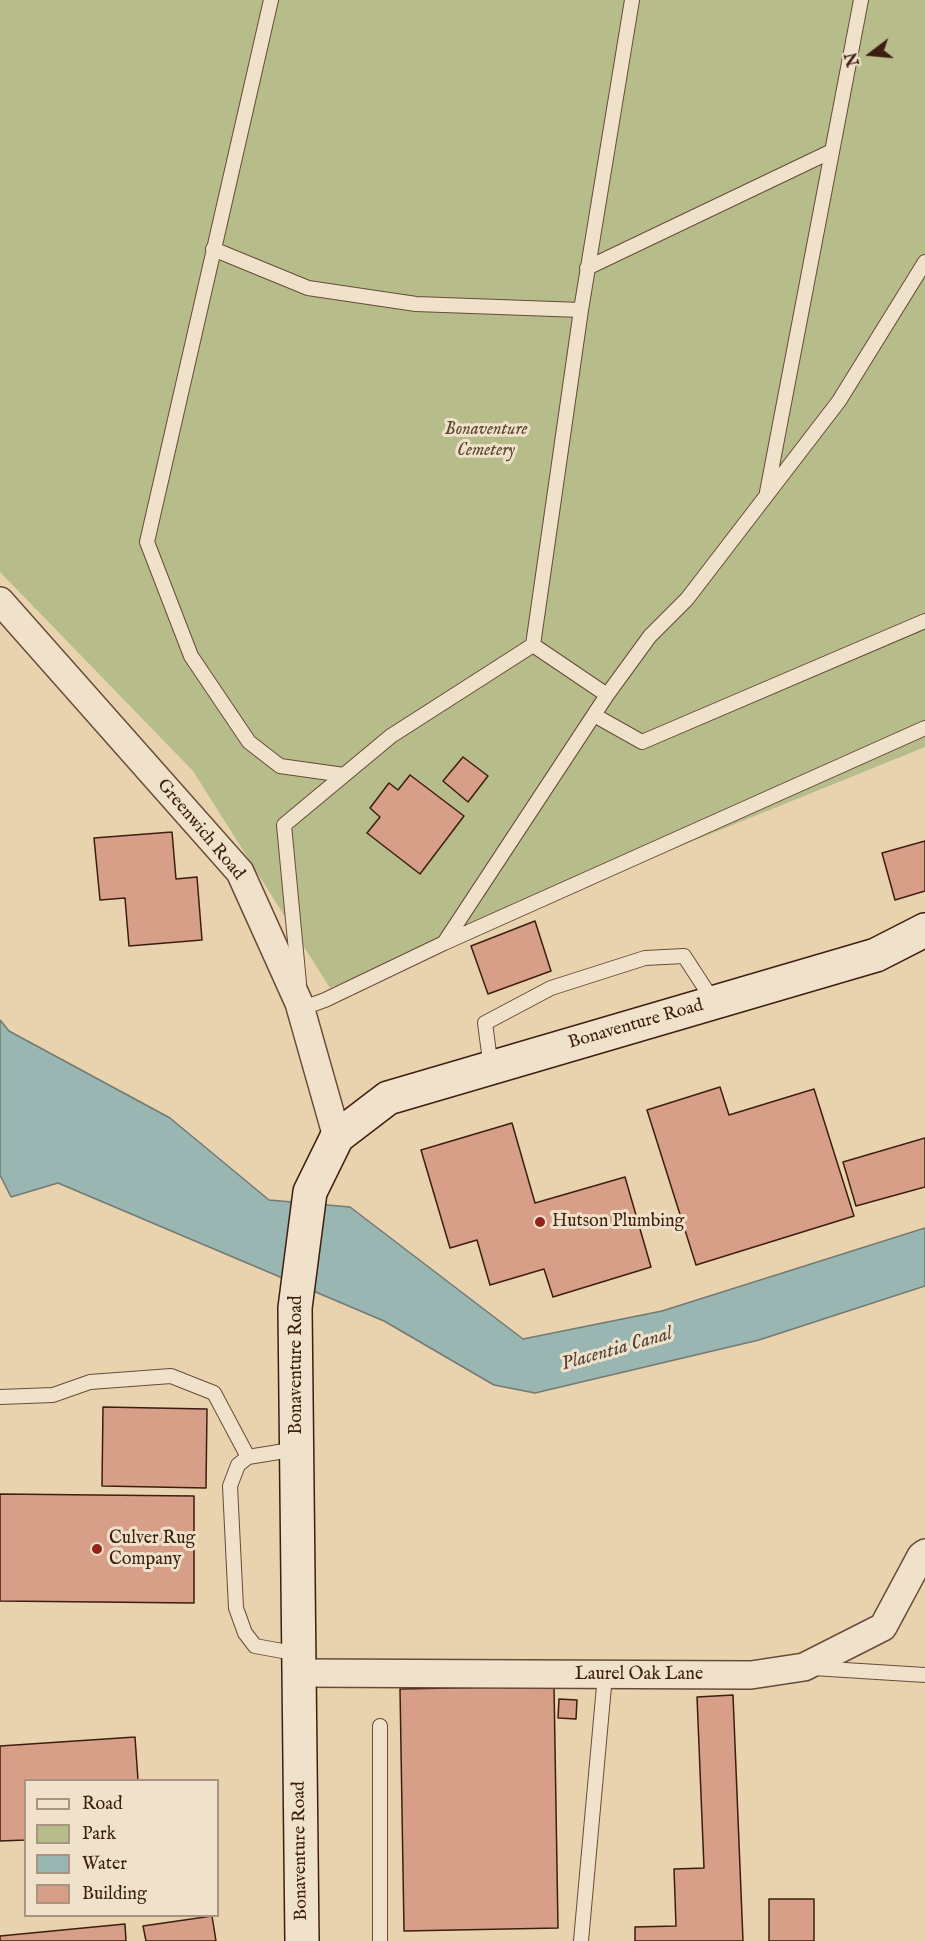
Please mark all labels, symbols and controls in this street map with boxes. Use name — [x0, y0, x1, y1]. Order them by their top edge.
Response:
north arrow — [841, 24, 901, 84]
text: N — [842, 50, 865, 68]
park label: Bonaventure Cemetery — [444, 419, 528, 462]
street label: Greenwich Road — [151, 775, 249, 885]
street label: Bonaventure Road — [566, 995, 706, 1055]
place label: Hutson Plumbing — [552, 1211, 684, 1233]
marker: Hutson Plumbing — [533, 1215, 547, 1229]
street label: Bonaventure Road — [286, 1295, 308, 1435]
water label: Placentia Canal — [559, 1323, 675, 1377]
place label: Culver Rug Company — [109, 1528, 195, 1570]
marker: Culver Rug Company — [90, 1542, 104, 1556]
street label: Laurel Oak Lane — [575, 1664, 703, 1686]
legend — [24, 1779, 219, 1917]
street label: Bonaventure Road — [289, 1781, 313, 1921]
text: Road — [82, 1793, 123, 1816]
text: Park — [82, 1823, 116, 1846]
text: Water — [82, 1853, 127, 1876]
text: Building — [82, 1883, 147, 1906]

